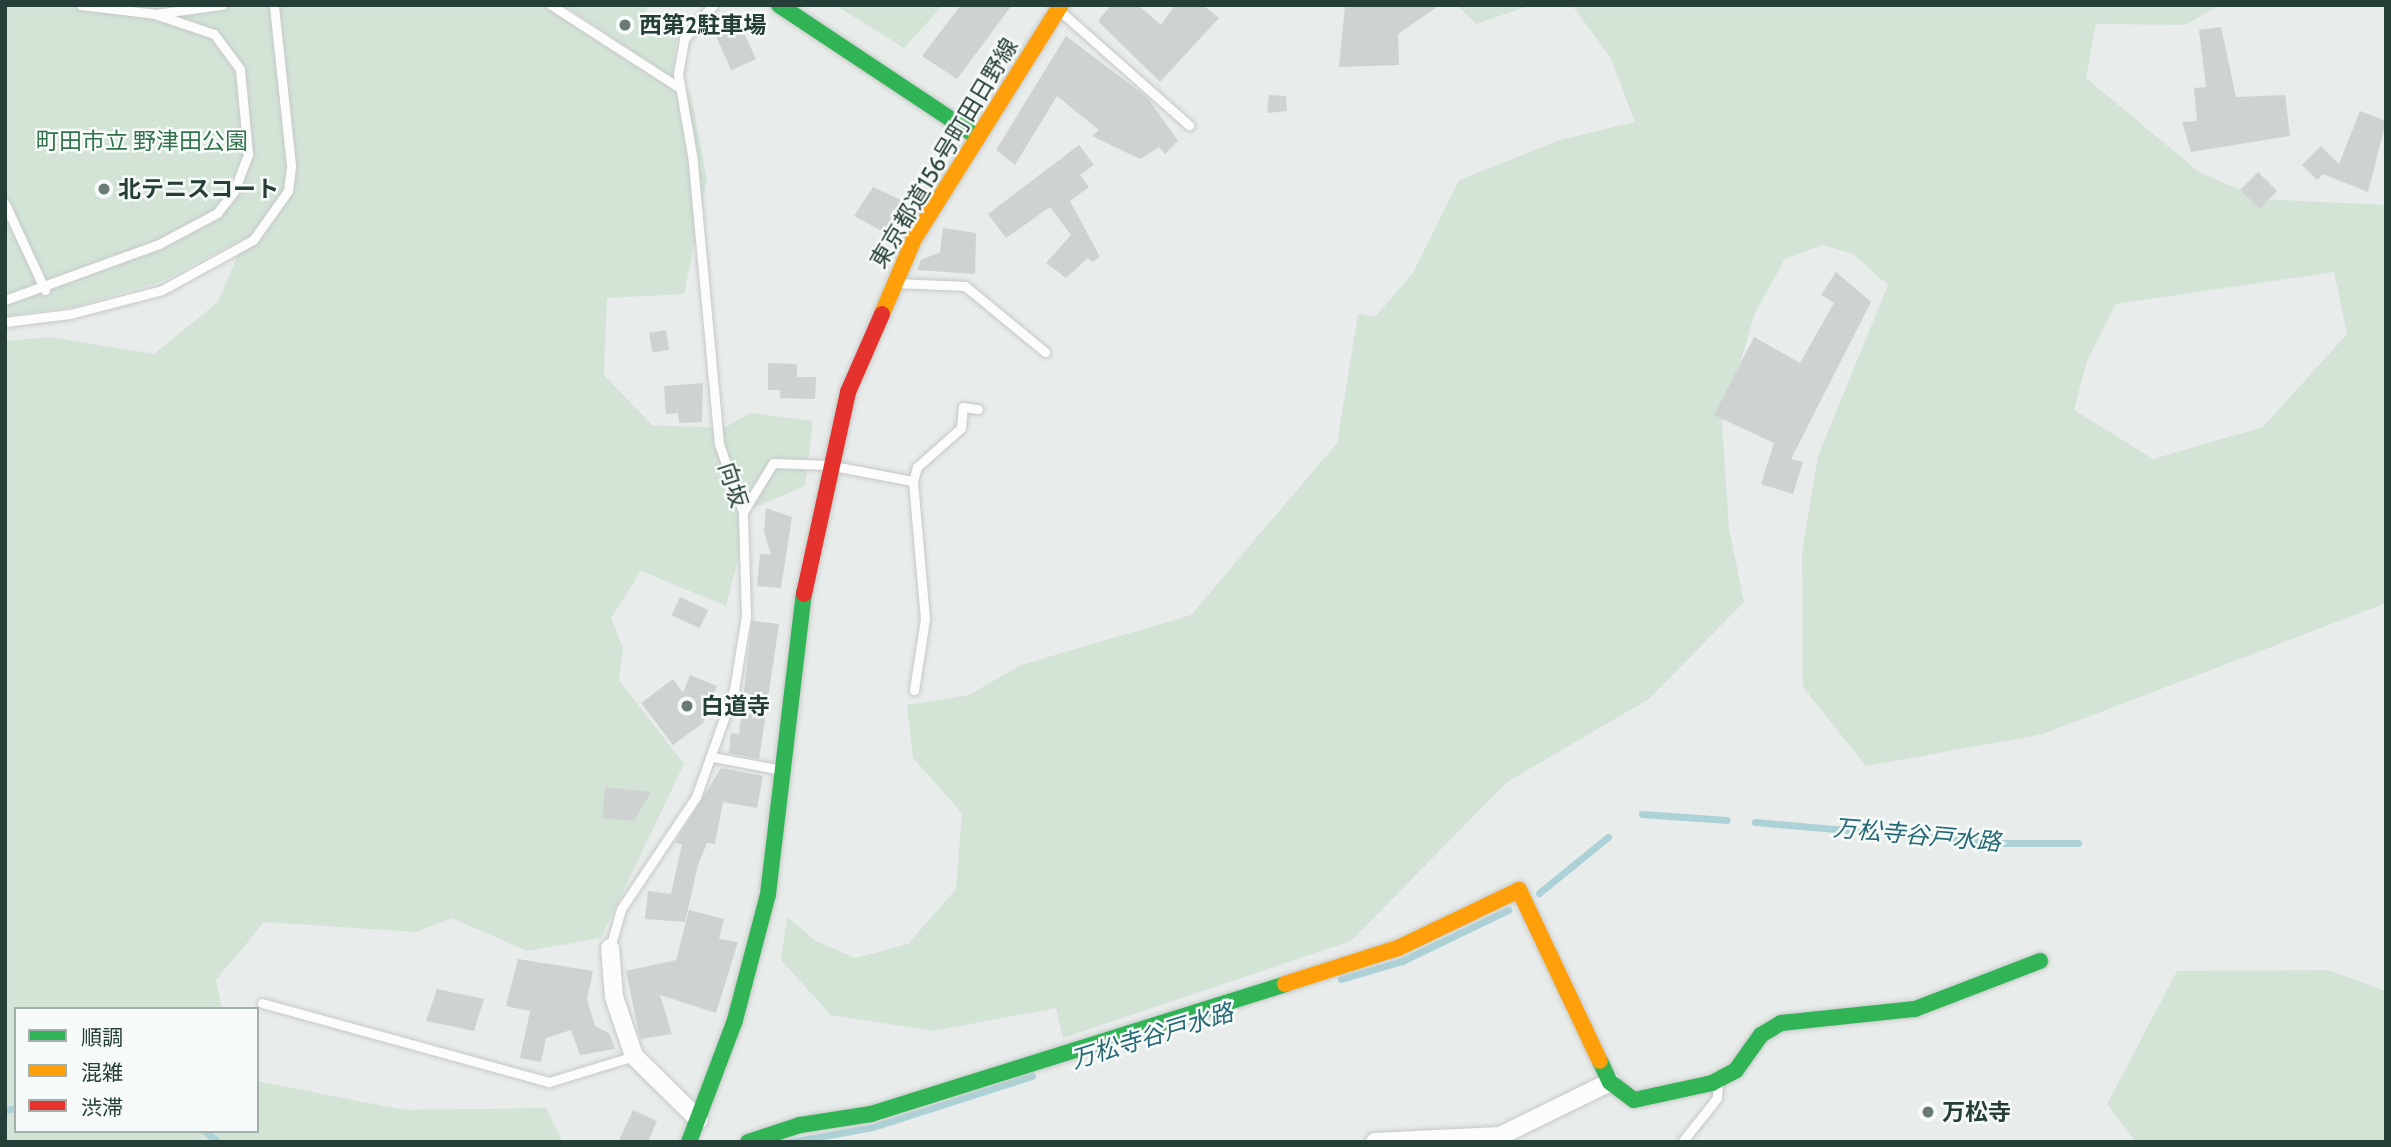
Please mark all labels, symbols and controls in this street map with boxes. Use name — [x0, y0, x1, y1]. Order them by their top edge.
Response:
place label: 西第2駐車場 — [639, 11, 766, 39]
marker: 西第2駐車場 — [617, 17, 633, 33]
street label: 東京都道156号町田日野線 — [864, 33, 1024, 273]
park label: 町田市立 野津田公園 — [36, 127, 248, 155]
place label: 北テニスコート — [118, 175, 279, 203]
marker: 北テニスコート — [96, 181, 112, 197]
street label: 向坂 — [713, 459, 753, 511]
place label: 白道寺 — [701, 692, 770, 720]
marker: 白道寺 — [679, 698, 695, 714]
water label: 万松寺谷戸水路 — [1832, 813, 2002, 857]
water label: 万松寺谷戸水路 — [1067, 998, 1237, 1074]
legend — [14, 1007, 259, 1133]
text: 順調 — [81, 1025, 123, 1050]
text: 混雑 — [81, 1060, 123, 1085]
text: 渋滞 — [81, 1095, 123, 1120]
place label: 万松寺 — [1942, 1098, 2011, 1126]
marker: 万松寺 — [1920, 1104, 1936, 1120]

